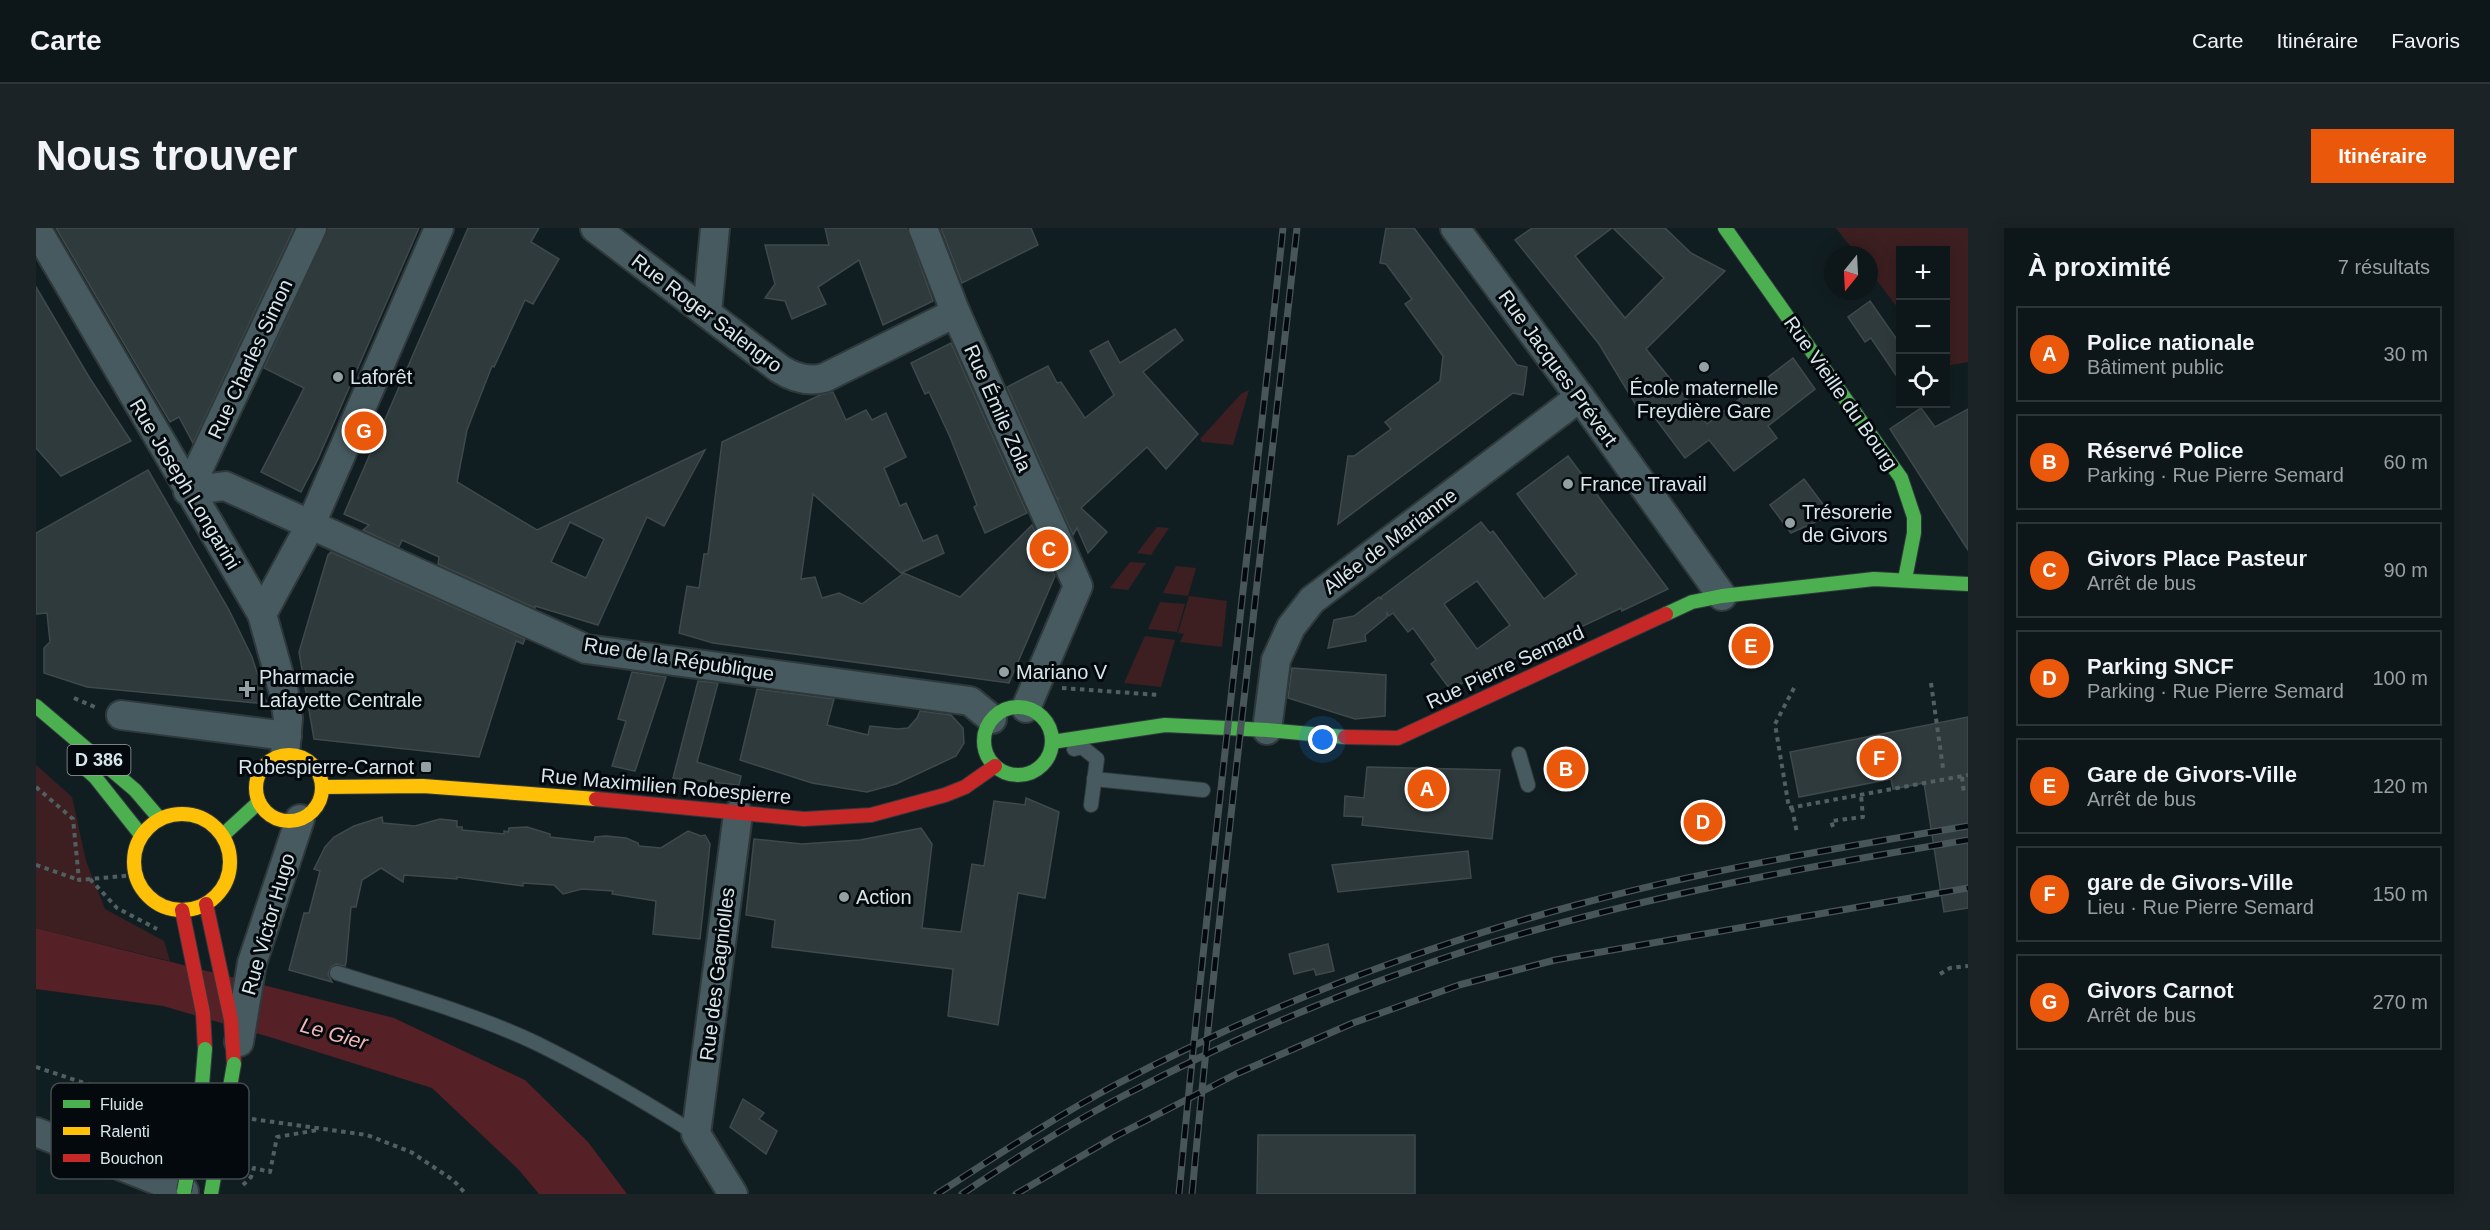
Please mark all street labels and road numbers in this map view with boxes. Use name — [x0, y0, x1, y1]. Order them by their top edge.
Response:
street label: Rue Roger Salengro — [628, 249, 786, 377]
street label: Rue Charles Simon — [203, 276, 297, 442]
street label: Rue Jacques Prévert — [1494, 286, 1622, 450]
street label: Rue Vieille du Bourg — [1780, 312, 1902, 474]
street label: Rue Émile Zola — [960, 341, 1036, 476]
street label: Rue Joseph Longarini — [125, 395, 245, 573]
street label: Allée de Marianne — [1319, 484, 1461, 598]
street label: Rue Pierre Semard — [1423, 621, 1587, 713]
street label: Rue de la République — [582, 633, 776, 685]
road number: D 386 — [68, 745, 130, 775]
street label: Rue Maximilien Robespierre — [540, 764, 792, 808]
street label: Rue Victor Hugo — [237, 851, 299, 997]
street label: Rue des Gagniolles — [695, 886, 739, 1062]

